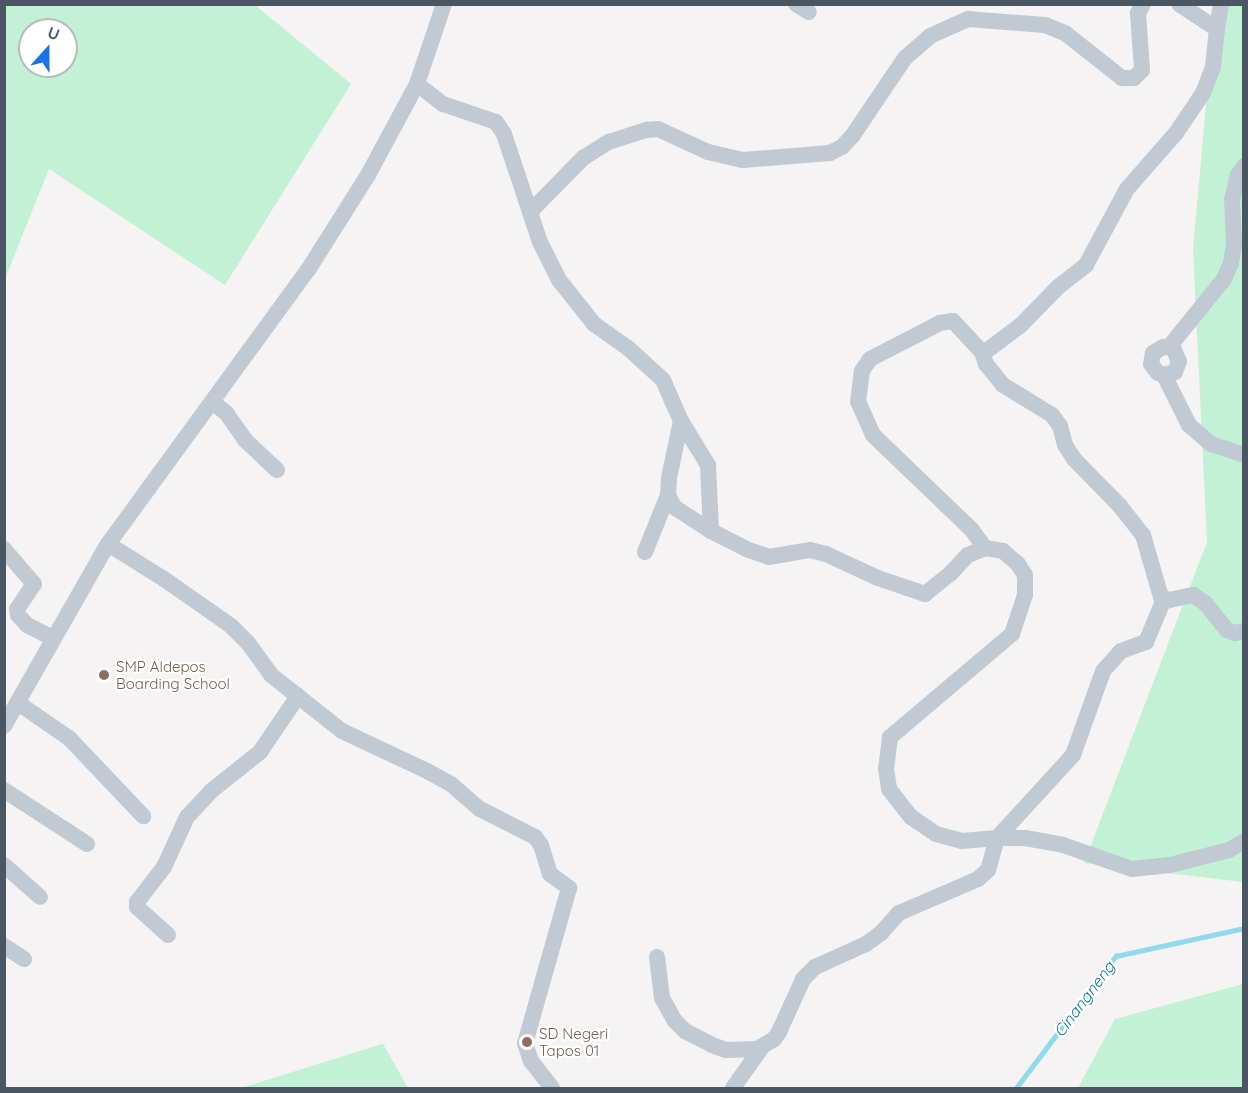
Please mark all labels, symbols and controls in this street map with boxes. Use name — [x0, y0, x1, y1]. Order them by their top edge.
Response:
north arrow — [18, 18, 78, 78]
text: U — [45, 22, 63, 44]
place label: SMP Aldepos Boarding School — [116, 657, 230, 692]
marker: SMP Aldepos Boarding School — [97, 668, 111, 682]
water label: Cinangneng — [1049, 957, 1119, 1041]
place label: SD Negeri Tapos 01 — [539, 1024, 608, 1059]
marker: SD Negeri Tapos 01 — [520, 1035, 534, 1049]

